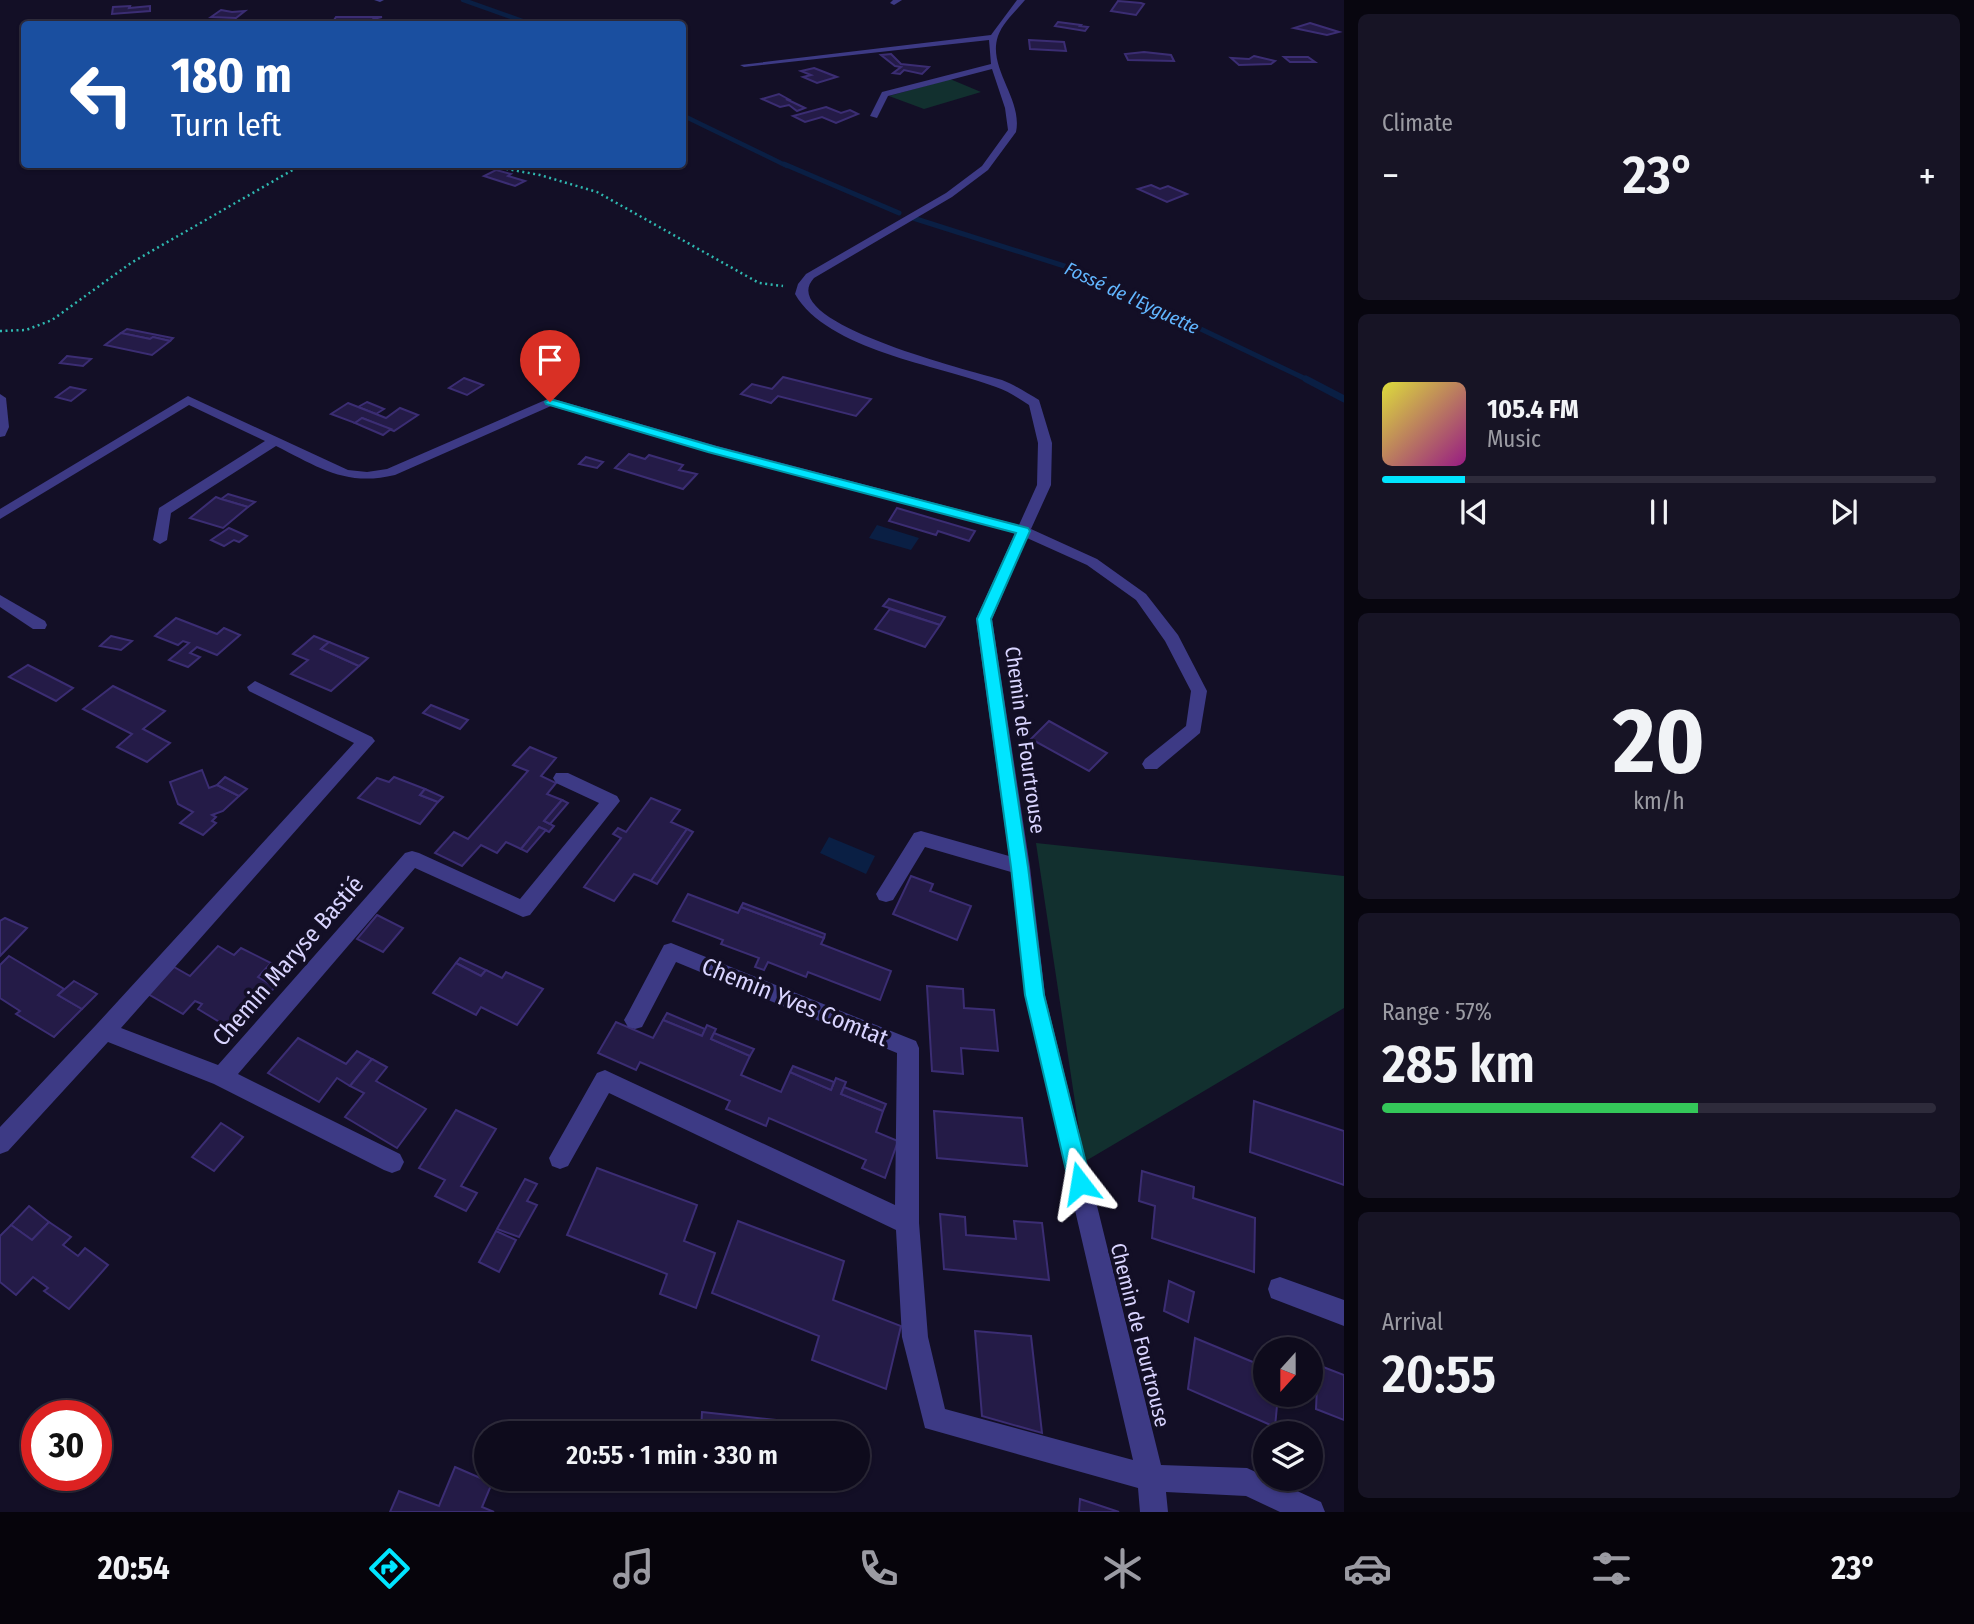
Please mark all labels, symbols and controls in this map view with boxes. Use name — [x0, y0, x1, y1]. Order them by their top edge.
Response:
text: 180 m — [171, 46, 292, 105]
icon: left — [56, 49, 147, 140]
text: Turn left — [171, 106, 281, 144]
text: Climate — [1382, 109, 1453, 137]
text: 23° — [1623, 144, 1695, 207]
text: − — [1382, 153, 1399, 199]
text: + — [1919, 153, 1936, 199]
water label: Fossé de l'Eyguette — [1061, 257, 1203, 339]
pin — [520, 330, 580, 402]
icon: arrive — [531, 341, 569, 379]
text: 105.4 FM — [1487, 394, 1579, 425]
text: Music — [1487, 425, 1541, 453]
icon: previous — [1455, 493, 1493, 531]
icon: pause — [1640, 493, 1678, 531]
icon: next — [1825, 493, 1863, 531]
street label: Chemin de Fourtrouse — [999, 645, 1051, 835]
text: 20 — [1613, 687, 1705, 796]
text: km/h — [1633, 787, 1685, 815]
street label: Chemin Maryse Bastié — [207, 871, 369, 1051]
street label: Chemin Yves Comtat — [698, 952, 892, 1052]
text: Range · 57% — [1382, 998, 1492, 1026]
text: 285 km — [1382, 1033, 1535, 1096]
position arrow — [1043, 1146, 1117, 1220]
street label: Chemin de Fourtrouse — [1105, 1240, 1175, 1430]
text: Arrival — [1382, 1308, 1443, 1336]
north arrow — [1253, 1337, 1323, 1407]
map controls — [1253, 1337, 1323, 1491]
text: 20:55 — [1382, 1343, 1496, 1406]
speed limit sign: 30 — [21, 1400, 112, 1491]
button: layers — [1253, 1421, 1323, 1491]
text: 20:55 · 1 min · 330 m — [566, 1440, 778, 1471]
icon: directions — [365, 1544, 414, 1593]
icon: music — [609, 1544, 658, 1593]
icon: phone — [854, 1544, 903, 1593]
icon: climate — [1098, 1544, 1147, 1593]
icon: car — [1343, 1544, 1392, 1593]
icon: filters — [1587, 1544, 1636, 1593]
text: 20:54 — [98, 1549, 170, 1587]
text: 23° — [1831, 1549, 1876, 1587]

